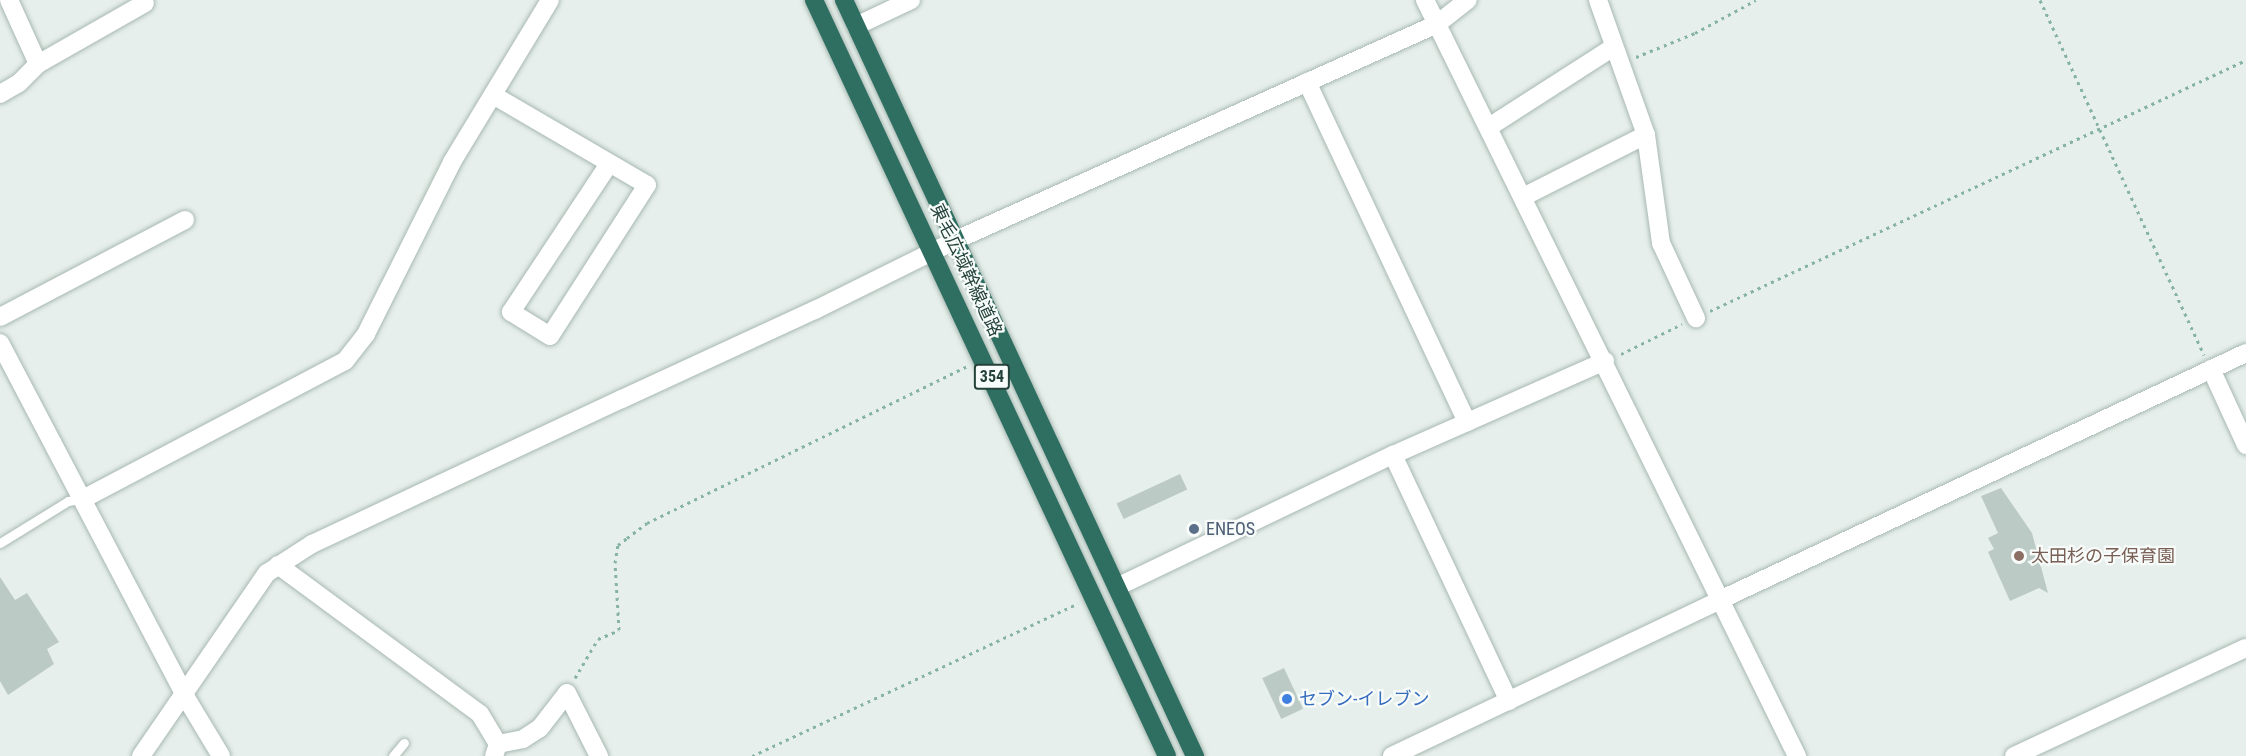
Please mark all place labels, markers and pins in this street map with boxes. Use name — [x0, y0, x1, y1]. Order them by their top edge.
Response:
place label: ENEOS — [1206, 518, 1255, 540]
marker: ENEOS — [1187, 522, 1201, 536]
place label: 太田杉の子保育園 — [2031, 545, 2175, 567]
marker: 太田杉の子保育園 — [2012, 549, 2026, 563]
place label: セブン-イレブン — [1299, 688, 1429, 710]
marker: セブン-イレブン — [1280, 692, 1294, 706]

